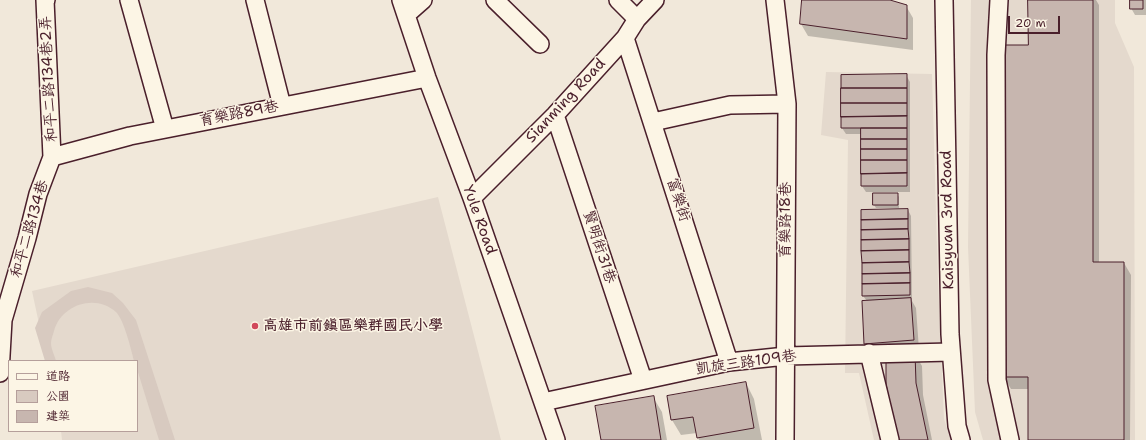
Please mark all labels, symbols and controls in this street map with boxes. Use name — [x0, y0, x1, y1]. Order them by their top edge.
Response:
scale bar — [1010, 8, 1062, 34]
street label: 和平二路134巷2弄 — [37, 15, 61, 143]
text: 20 m — [1015, 15, 1046, 31]
street label: Sianming Road — [522, 55, 610, 147]
street label: 育樂路89巷 — [198, 98, 280, 130]
street label: Kaisyuan 3rd Road — [938, 150, 958, 290]
street label: 富樂街 — [662, 176, 694, 224]
street label: 和平二路134巷 — [7, 178, 53, 280]
street label: 育樂路18巷 — [777, 182, 795, 258]
street label: Yule Road — [458, 183, 500, 257]
street label: 賢明街31巷 — [579, 208, 619, 286]
place label: 高雄市前鎮區樂群國民小學 — [263, 317, 443, 335]
marker: 高雄市前鎮區樂群國民小學 — [250, 321, 260, 331]
street label: 凱旋三路109巷 — [695, 347, 797, 379]
legend — [8, 360, 138, 432]
text: 道路 — [46, 368, 70, 384]
text: 公園 — [46, 388, 70, 404]
text: 建築 — [46, 408, 70, 424]

